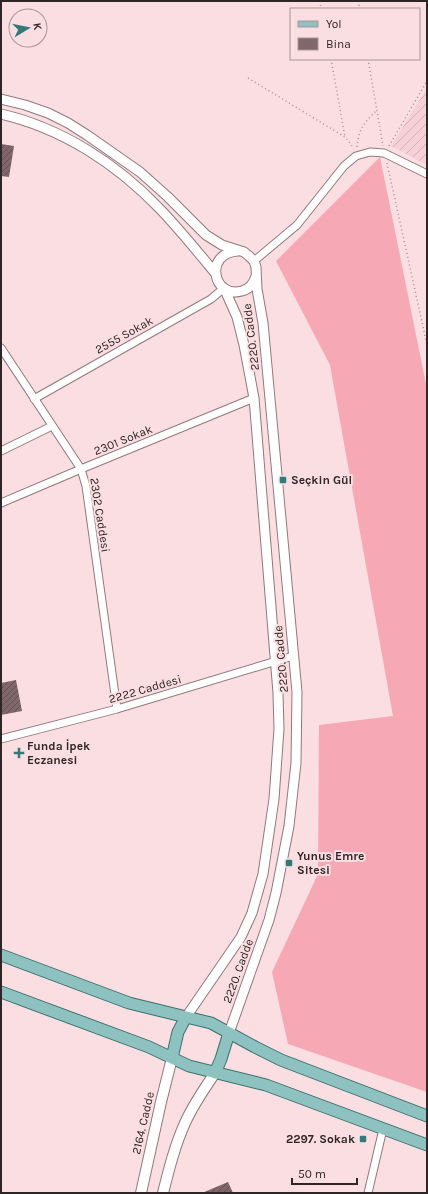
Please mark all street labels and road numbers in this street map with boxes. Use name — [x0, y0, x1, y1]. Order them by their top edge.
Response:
street label: 2220. Cadde — [240, 303, 262, 371]
street label: 2555 Sokak — [93, 313, 156, 357]
street label: 2301 Sokak — [92, 422, 155, 458]
street label: 2302 Caddesi — [87, 477, 113, 553]
street label: 2220. Cadde — [271, 625, 291, 693]
street label: 2222 Caddesi — [107, 672, 183, 706]
street label: 2220. Cadde — [220, 937, 256, 1005]
street label: 2164. Cadde — [129, 1090, 157, 1156]

